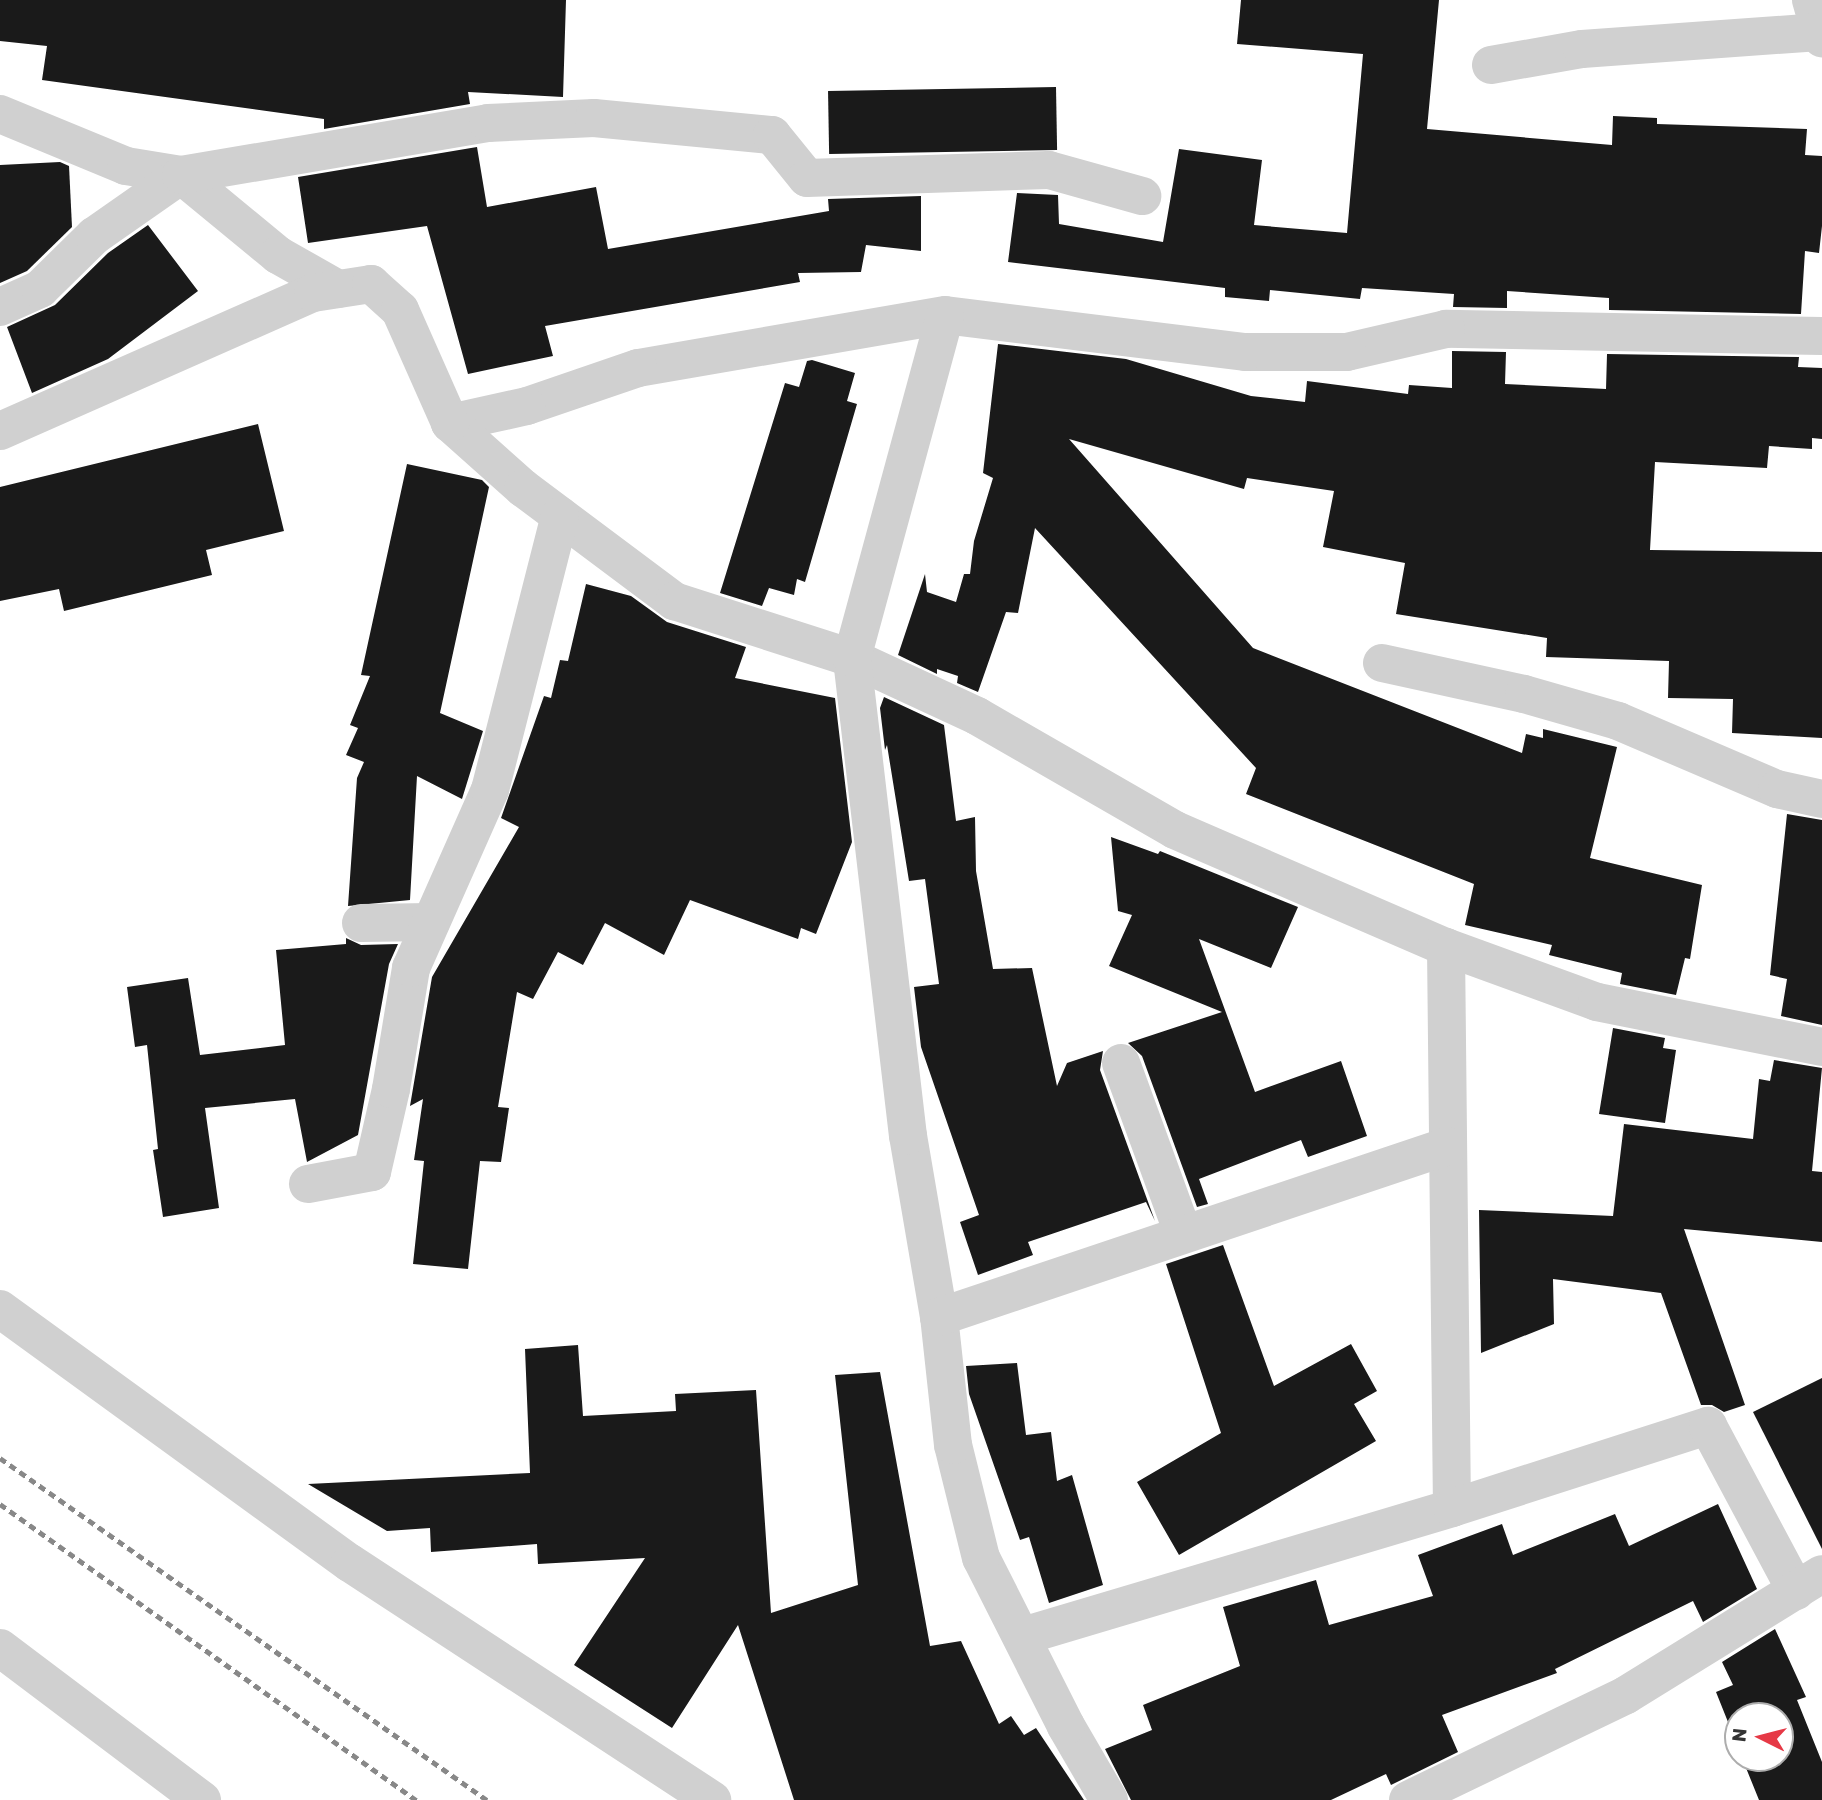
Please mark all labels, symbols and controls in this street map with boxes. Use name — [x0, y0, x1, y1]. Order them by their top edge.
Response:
north arrow — [1724, 1702, 1794, 1772]
text: N — [1727, 1727, 1752, 1743]

